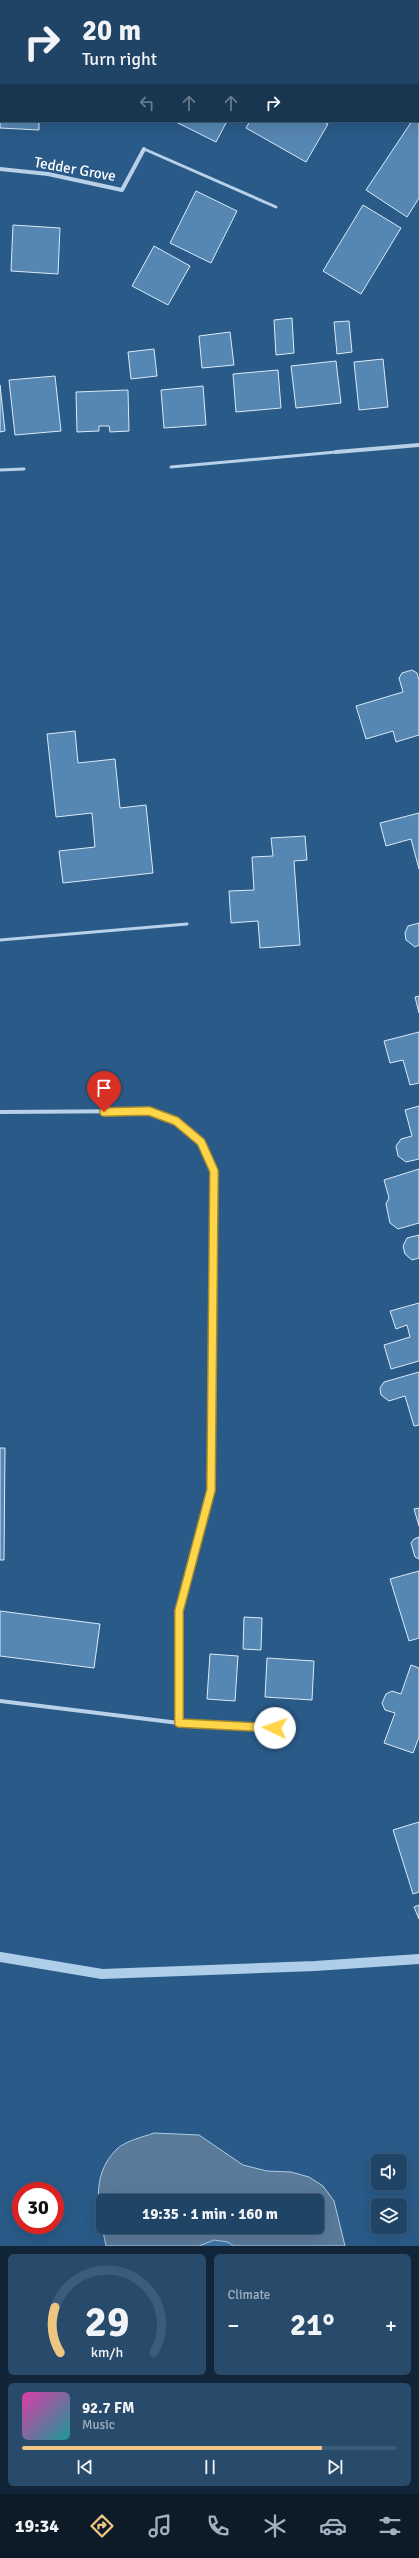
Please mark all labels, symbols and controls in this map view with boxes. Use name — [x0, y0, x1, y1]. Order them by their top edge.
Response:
text: 20 m — [82, 14, 141, 48]
icon: right — [16, 16, 68, 68]
text: Turn right — [82, 48, 157, 70]
icon: left — [136, 92, 158, 114]
icon: ahead — [178, 92, 200, 114]
icon: ahead — [220, 92, 242, 114]
icon: right — [262, 92, 284, 114]
street label: Tedder Grove — [33, 153, 117, 185]
pin — [87, 1071, 121, 1112]
icon: arrive — [93, 1077, 115, 1099]
position arrow — [254, 1707, 296, 1749]
map controls — [371, 2154, 407, 2234]
button: sound — [371, 2154, 407, 2190]
speed limit sign: 30 — [12, 2182, 64, 2234]
button: layers — [371, 2198, 407, 2234]
text: 19:35 · 1 min · 160 m — [142, 2205, 278, 2223]
text: Climate — [228, 2287, 270, 2303]
text: 29 — [84, 2296, 129, 2347]
text: 21° — [290, 2307, 334, 2344]
text: − — [228, 2312, 239, 2339]
text: + — [385, 2312, 397, 2339]
text: km/h — [91, 2343, 123, 2360]
text: 92.7 FM — [82, 2399, 134, 2417]
text: Music — [82, 2417, 115, 2433]
icon: previous — [74, 2456, 96, 2478]
icon: pause — [199, 2456, 221, 2478]
icon: next — [324, 2456, 346, 2478]
icon: directions — [88, 2512, 116, 2540]
icon: music — [146, 2512, 174, 2540]
icon: phone — [204, 2512, 232, 2540]
icon: climate — [261, 2512, 289, 2540]
icon: car — [319, 2512, 347, 2540]
icon: filters — [376, 2512, 404, 2540]
text: 19:34 — [15, 2515, 59, 2537]

